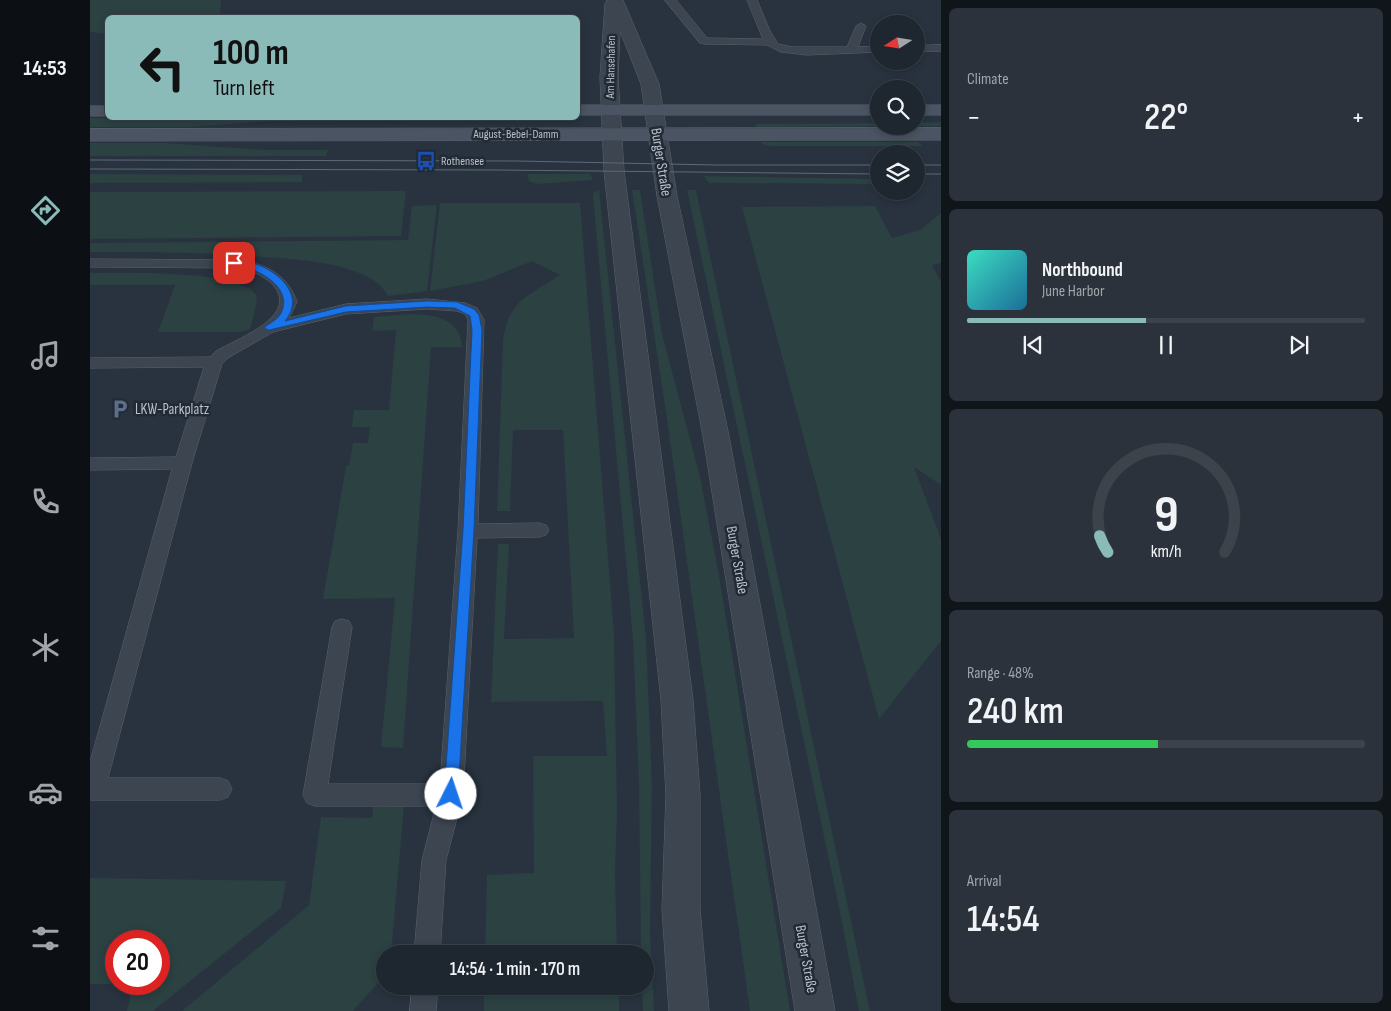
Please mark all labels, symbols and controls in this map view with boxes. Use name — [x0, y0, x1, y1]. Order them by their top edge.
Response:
north arrow — [870, 15, 925, 70]
map controls — [870, 15, 925, 200]
text: 100 m — [213, 32, 289, 75]
icon: left — [130, 35, 195, 100]
street label: Am Hansehafen — [603, 35, 619, 100]
text: 14:53 — [23, 55, 67, 82]
text: Climate — [967, 70, 1009, 89]
text: Turn left — [213, 75, 275, 102]
button: search — [870, 80, 925, 135]
text: 22° — [1144, 95, 1188, 140]
text: − — [967, 101, 981, 134]
text: + — [1351, 101, 1365, 134]
street label: August-Bebel-Damm — [473, 127, 559, 142]
street label: Burger Straße — [646, 127, 676, 197]
button: layers — [870, 145, 925, 200]
bus stop icon: Rothensee — [415, 150, 437, 172]
place label: Rothensee — [441, 154, 484, 169]
icon: directions — [28, 193, 63, 228]
pin — [213, 242, 255, 284]
icon: arrive — [220, 249, 248, 277]
text: Northbound — [1042, 259, 1123, 282]
text: June Harbor — [1042, 282, 1105, 301]
icon: previous — [1019, 331, 1047, 359]
icon: pause — [1152, 331, 1180, 359]
icon: next — [1285, 331, 1313, 359]
icon: music — [28, 338, 63, 373]
parking icon: LKW-Parkplatz — [109, 398, 131, 420]
place label: LKW-Parkplatz — [135, 400, 210, 419]
icon: phone — [28, 484, 63, 519]
text: 9 — [1154, 484, 1178, 547]
street label: Burger Straße — [722, 525, 752, 595]
text: km/h — [1151, 541, 1181, 562]
icon: climate — [28, 630, 63, 665]
text: Range · 48% — [967, 664, 1034, 683]
text: 240 km — [967, 689, 1064, 734]
position arrow — [424, 767, 476, 819]
icon: car — [28, 775, 63, 810]
text: Arrival — [967, 872, 1001, 891]
text: 14:54 — [967, 897, 1039, 942]
icon: filters — [28, 921, 63, 956]
street label: Burger Straße — [791, 924, 821, 994]
speed limit sign: 20 — [105, 930, 170, 995]
text: 14:54 · 1 min · 170 m — [450, 958, 580, 981]

